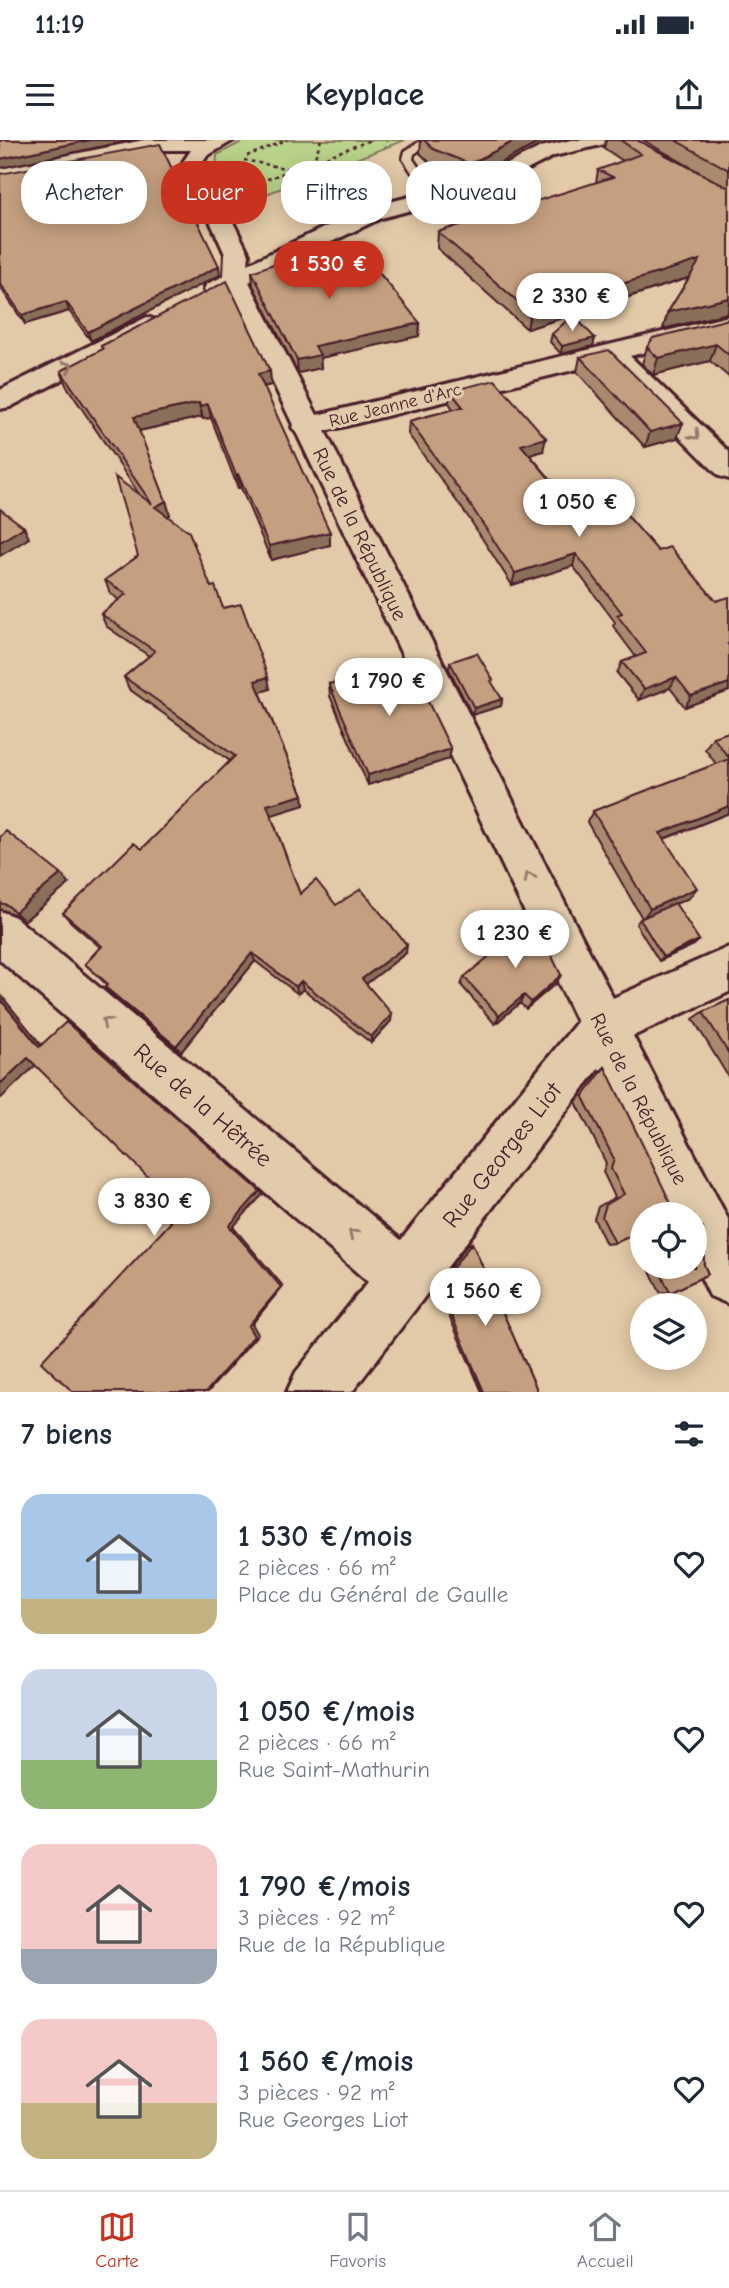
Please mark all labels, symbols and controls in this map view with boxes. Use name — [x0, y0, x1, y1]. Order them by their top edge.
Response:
text: 11:19 — [35, 10, 85, 40]
icon: menu — [21, 76, 59, 114]
text: Keyplace — [305, 76, 424, 113]
icon: share — [670, 76, 708, 114]
chip: Acheter — [21, 161, 147, 224]
chip: Louer — [161, 161, 267, 224]
chip: Filtres — [281, 161, 392, 224]
chip: Nouveau — [406, 161, 541, 224]
pin: 1 530 € — [264, 242, 394, 301]
text: 1 530 € — [290, 250, 368, 277]
pin: 2 330 € — [507, 274, 637, 333]
text: 2 330 € — [532, 282, 612, 309]
one-way arrow — [61, 361, 73, 375]
street label: Rue Jeanne d'Arc — [327, 379, 464, 432]
one-way arrow — [687, 427, 700, 440]
street label: Rue de la République — [308, 444, 412, 624]
pin: 1 050 € — [514, 480, 644, 539]
text: 1 050 € — [539, 488, 619, 515]
pin: 1 790 € — [324, 658, 454, 718]
text: 1 790 € — [351, 667, 427, 694]
one-way arrow — [523, 872, 537, 884]
pin: 1 230 € — [450, 910, 580, 970]
text: 1 230 € — [476, 919, 554, 946]
street label: Rue de la République — [585, 1009, 693, 1189]
one-way arrow — [101, 1018, 114, 1030]
street label: Rue de la Hêtrée — [128, 1037, 278, 1173]
street label: Rue Georges Liot — [437, 1076, 568, 1233]
pin: 3 830 € — [89, 1178, 219, 1238]
text: 3 830 € — [114, 1187, 194, 1214]
map controls — [630, 1202, 707, 1370]
button: locate — [630, 1202, 707, 1279]
one-way arrow — [349, 1230, 362, 1242]
pin: 1 560 € — [420, 1268, 550, 1328]
text: 1 560 € — [446, 1277, 524, 1304]
button: layers — [630, 1293, 707, 1370]
icon: filters — [670, 1415, 708, 1453]
text: 7 biens — [21, 1417, 112, 1452]
text: 1 530 €/mois — [238, 1519, 412, 1554]
icon: home — [77, 1522, 161, 1606]
icon: heart — [670, 1545, 708, 1583]
text: 2 pièces · 66 m² — [238, 1554, 396, 1581]
text: Place du Général de Gaulle — [238, 1581, 508, 1608]
text: 1 050 €/mois — [238, 1694, 415, 1729]
icon: home — [77, 1697, 161, 1781]
icon: heart — [670, 1720, 708, 1758]
text: 2 pièces · 66 m² — [238, 1729, 396, 1756]
text: Rue Saint-Mathurin — [238, 1756, 430, 1783]
text: 1 790 €/mois — [238, 1869, 410, 1904]
icon: home — [77, 1872, 161, 1956]
icon: heart — [670, 1895, 708, 1933]
text: 3 pièces · 92 m² — [238, 1904, 395, 1931]
text: Rue de la République — [238, 1931, 445, 1958]
text: 1 560 €/mois — [238, 2044, 413, 2079]
icon: home — [77, 2047, 161, 2131]
icon: heart — [670, 2070, 708, 2108]
text: 3 pièces · 92 m² — [238, 2079, 395, 2106]
text: Rue Georges Liot — [238, 2106, 408, 2133]
tab: Carte — [95, 2208, 139, 2272]
tab: Favoris — [329, 2208, 386, 2272]
tab: Accueil — [577, 2208, 634, 2272]

